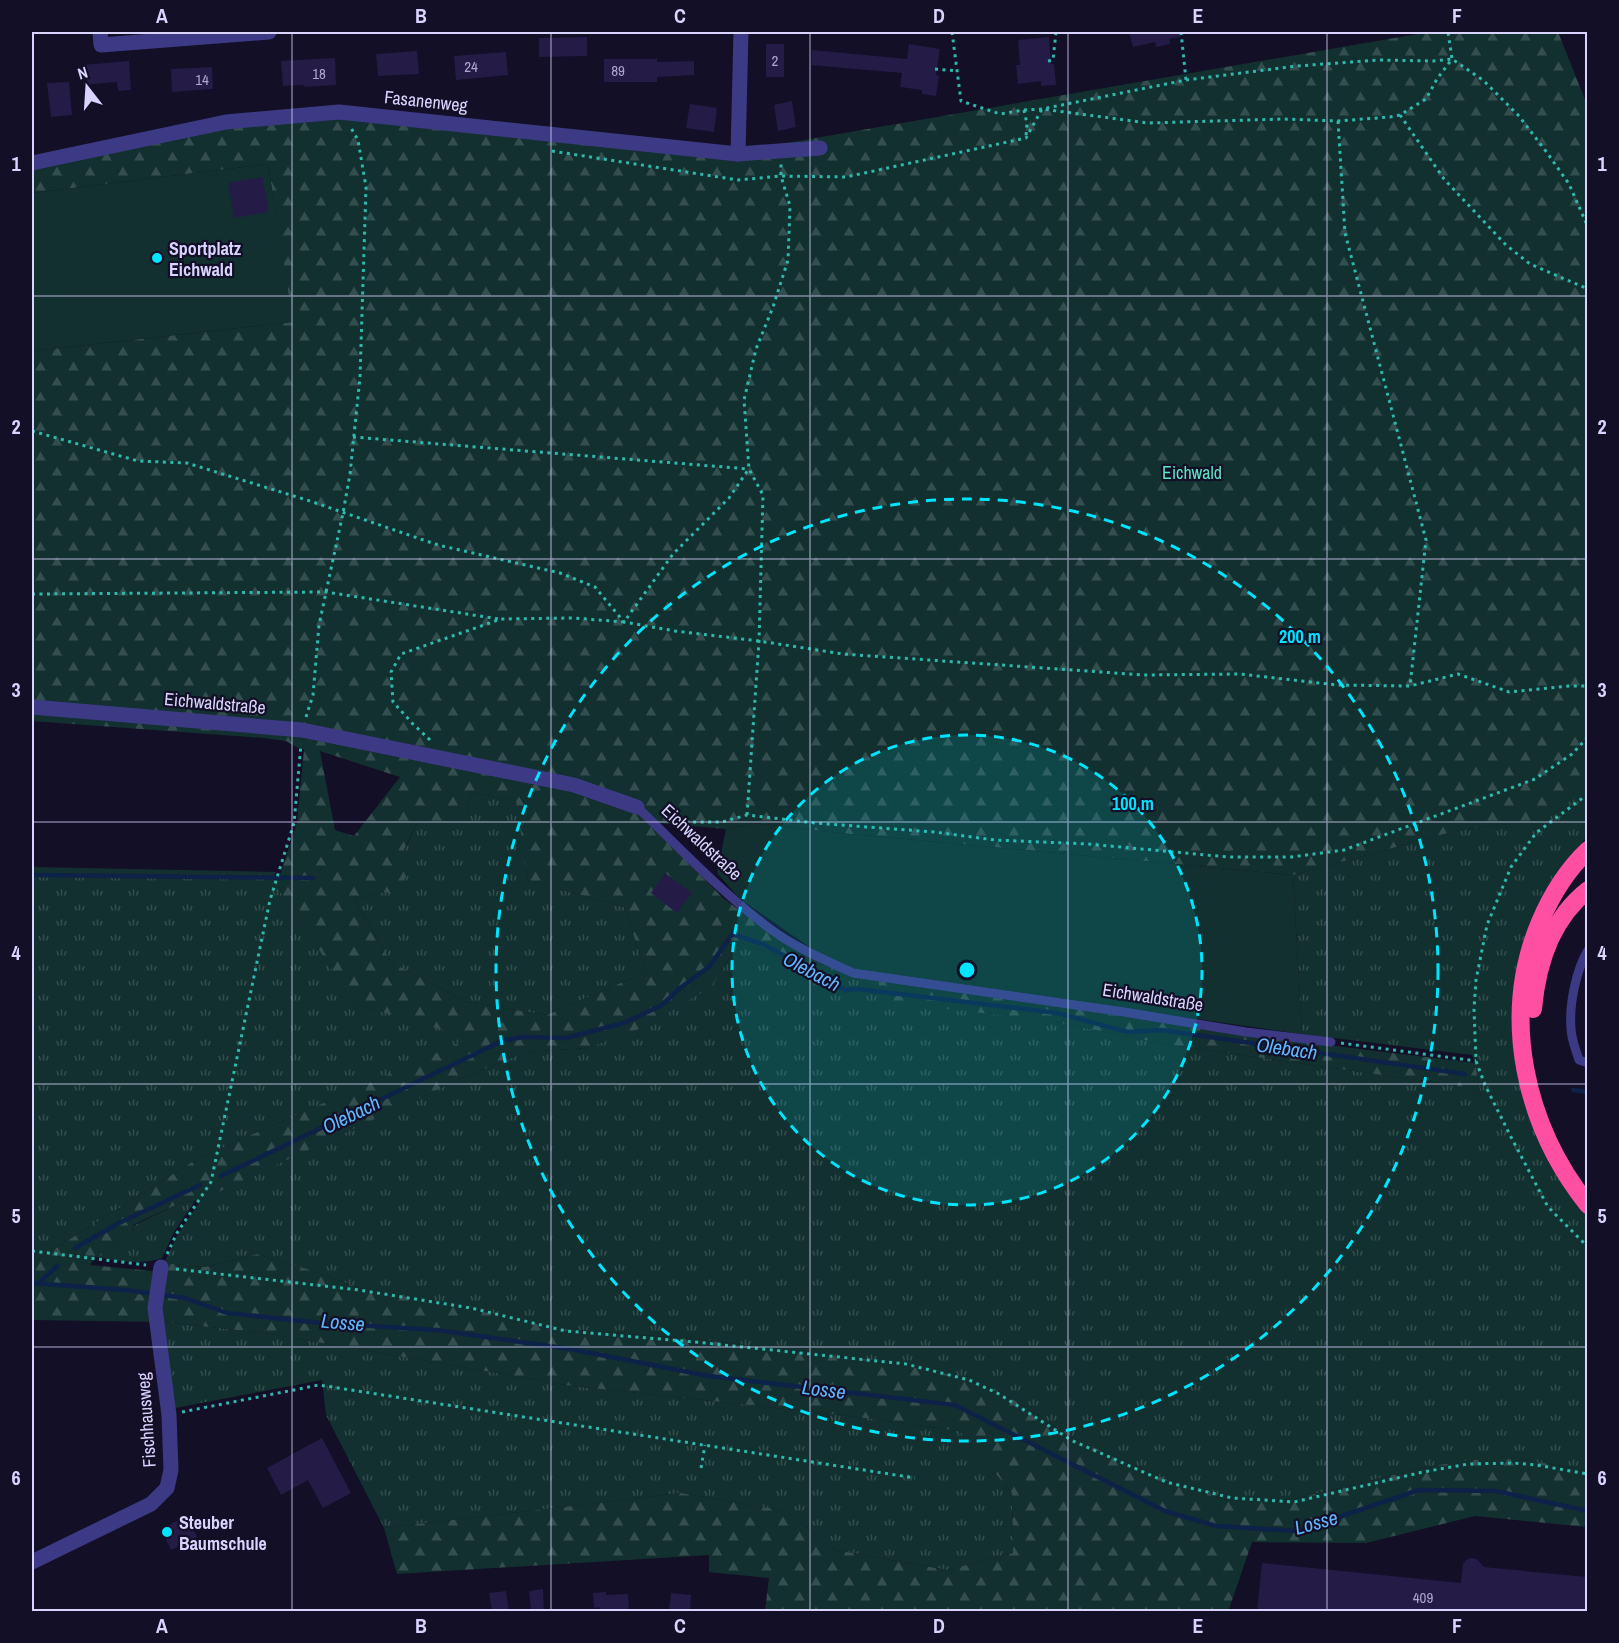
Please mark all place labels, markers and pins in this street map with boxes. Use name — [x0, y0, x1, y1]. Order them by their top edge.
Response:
place label: Sportplatz Eichwald — [169, 236, 242, 282]
marker: Sportplatz Eichwald — [150, 251, 164, 265]
centre of rings — [957, 960, 977, 980]
place label: Steuber Baumschule — [179, 1510, 267, 1556]
marker: Steuber Baumschule — [160, 1525, 174, 1539]

